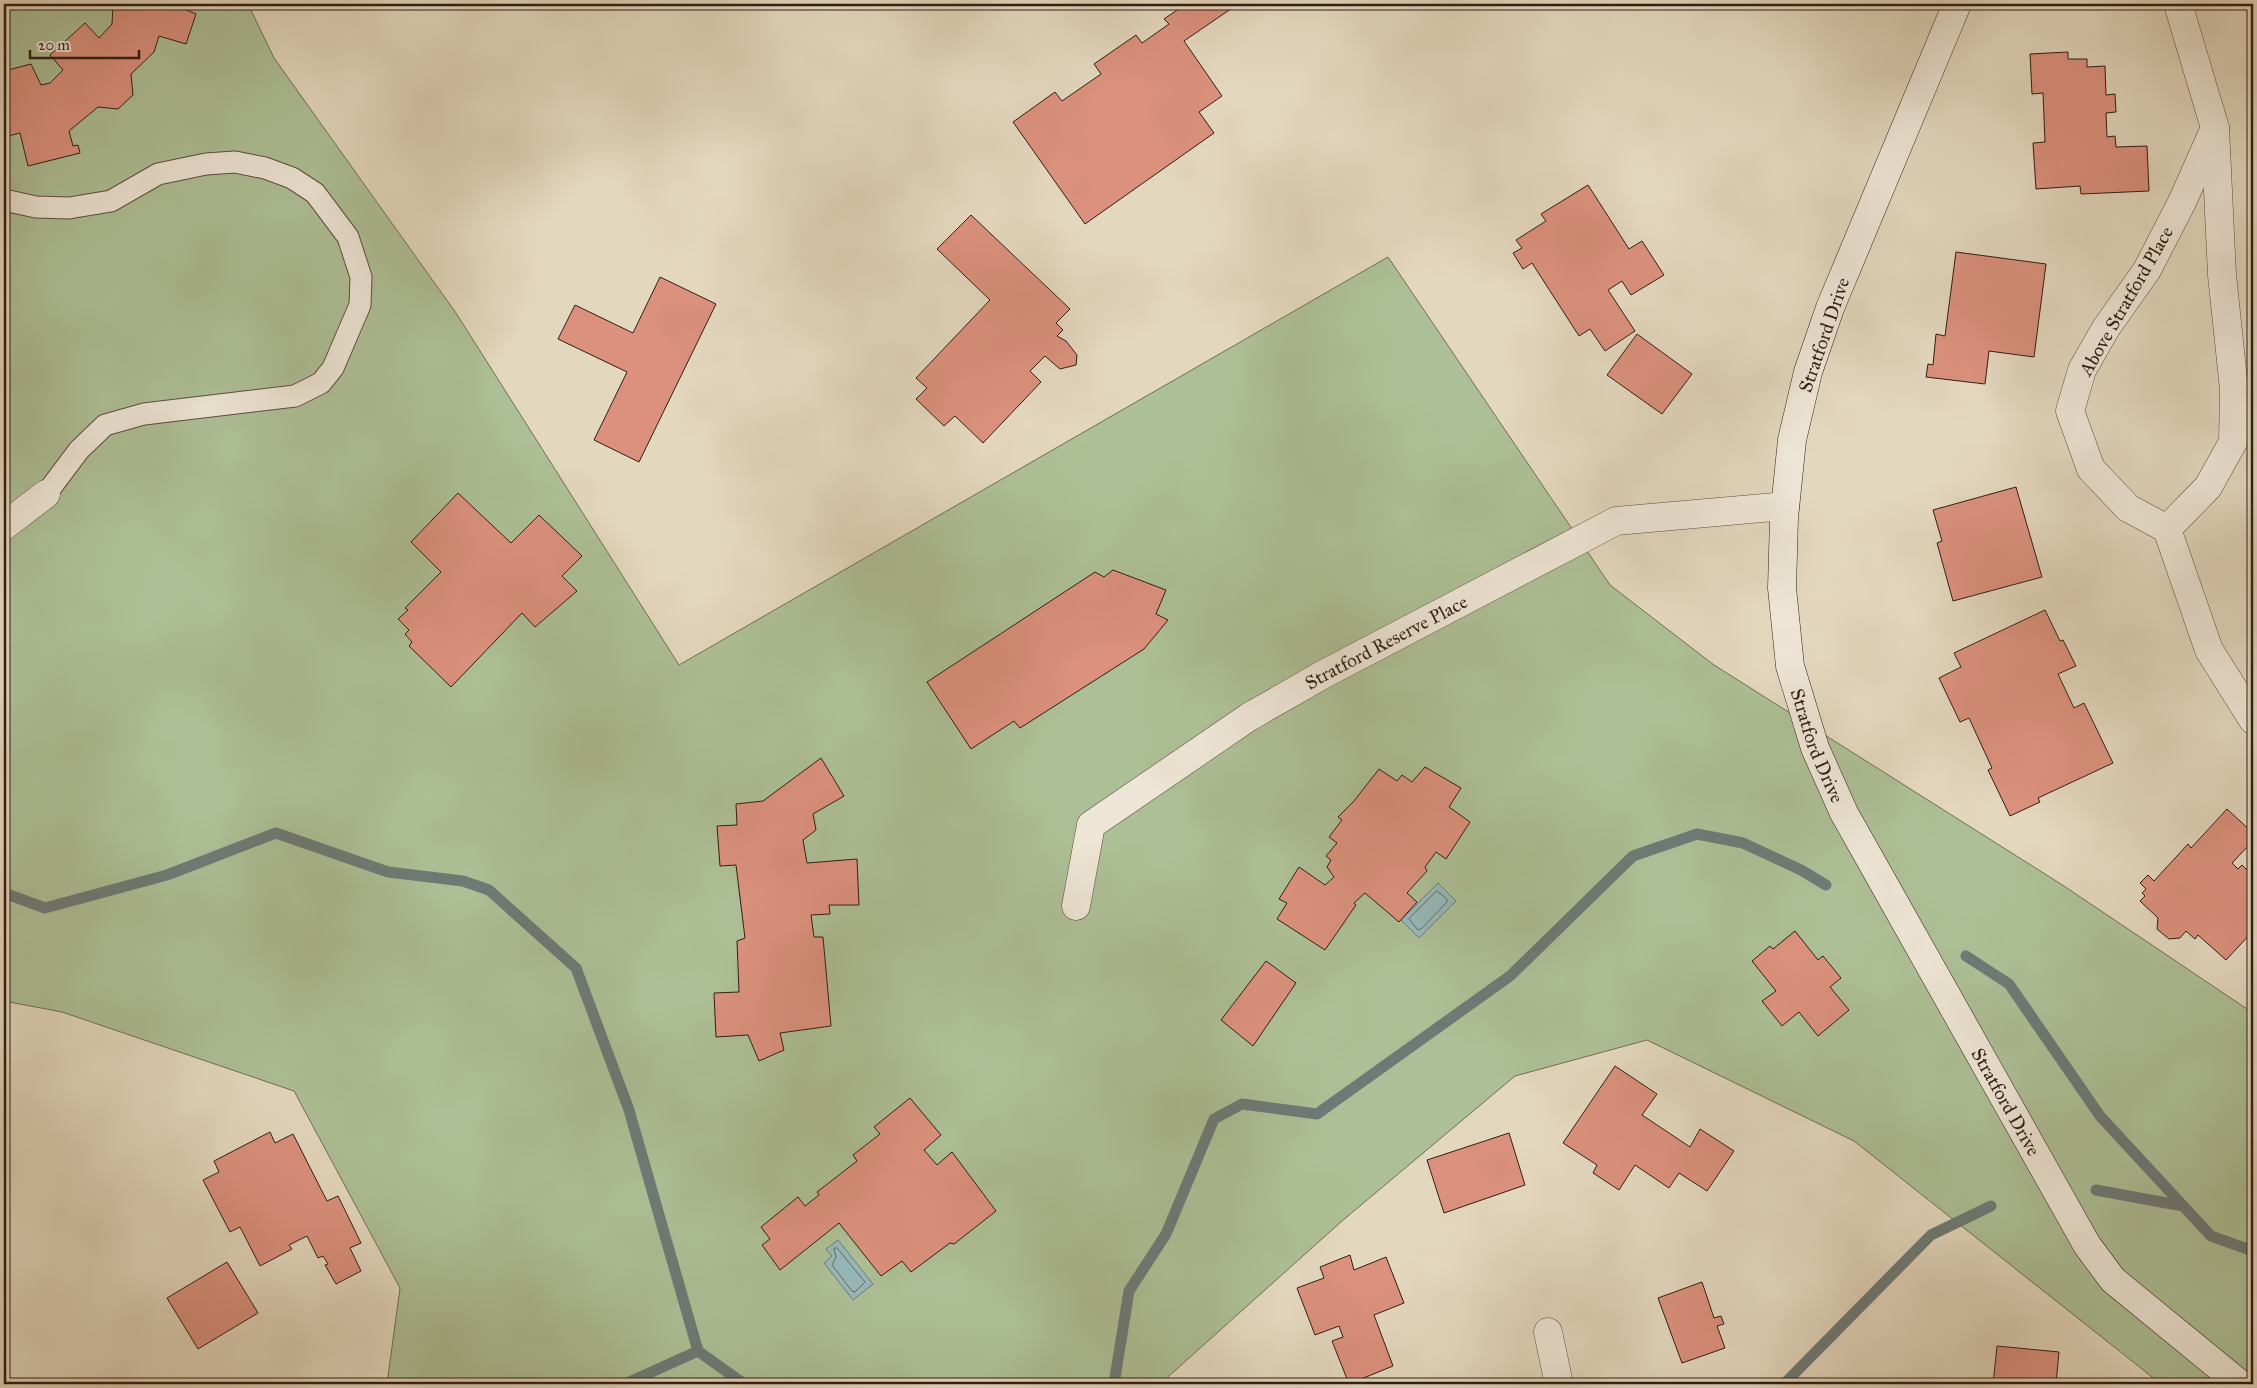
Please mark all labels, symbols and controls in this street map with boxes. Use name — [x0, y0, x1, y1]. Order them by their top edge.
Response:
scale bar — [30, 28, 139, 60]
text: 20 m — [38, 36, 70, 54]
street label: Above Stratford Place — [2073, 222, 2178, 381]
street label: Stratford Drive — [1794, 274, 1854, 395]
street label: Stratford Reserve Place — [1301, 590, 1471, 694]
street label: Stratford Drive — [1786, 686, 1849, 806]
street label: Stratford Drive — [1967, 1044, 2046, 1160]

